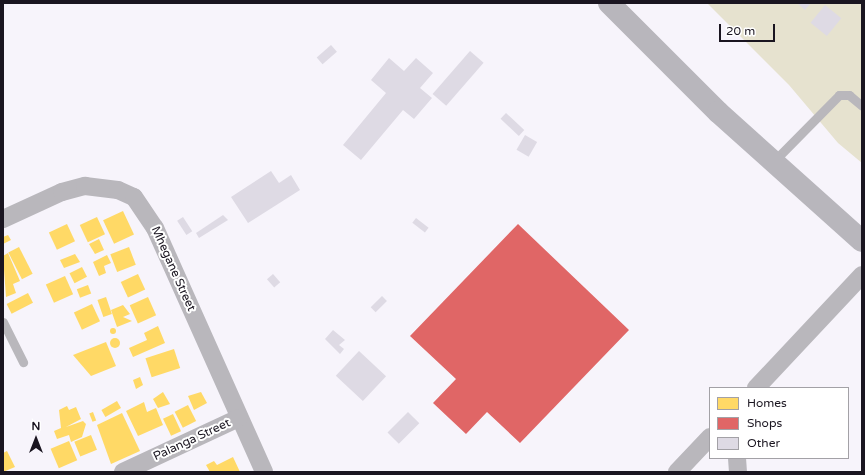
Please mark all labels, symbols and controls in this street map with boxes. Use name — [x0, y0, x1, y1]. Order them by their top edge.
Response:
scale bar — [721, 16, 777, 42]
text: 20 m — [726, 24, 755, 38]
street label: Mhegane Street — [148, 224, 198, 314]
legend — [709, 387, 849, 459]
text: Homes — [747, 396, 787, 410]
street label: Palanga Street — [151, 416, 233, 464]
text: Shops — [747, 416, 782, 430]
north arrow — [16, 419, 56, 459]
text: N — [32, 420, 40, 433]
text: Other — [747, 436, 780, 450]

